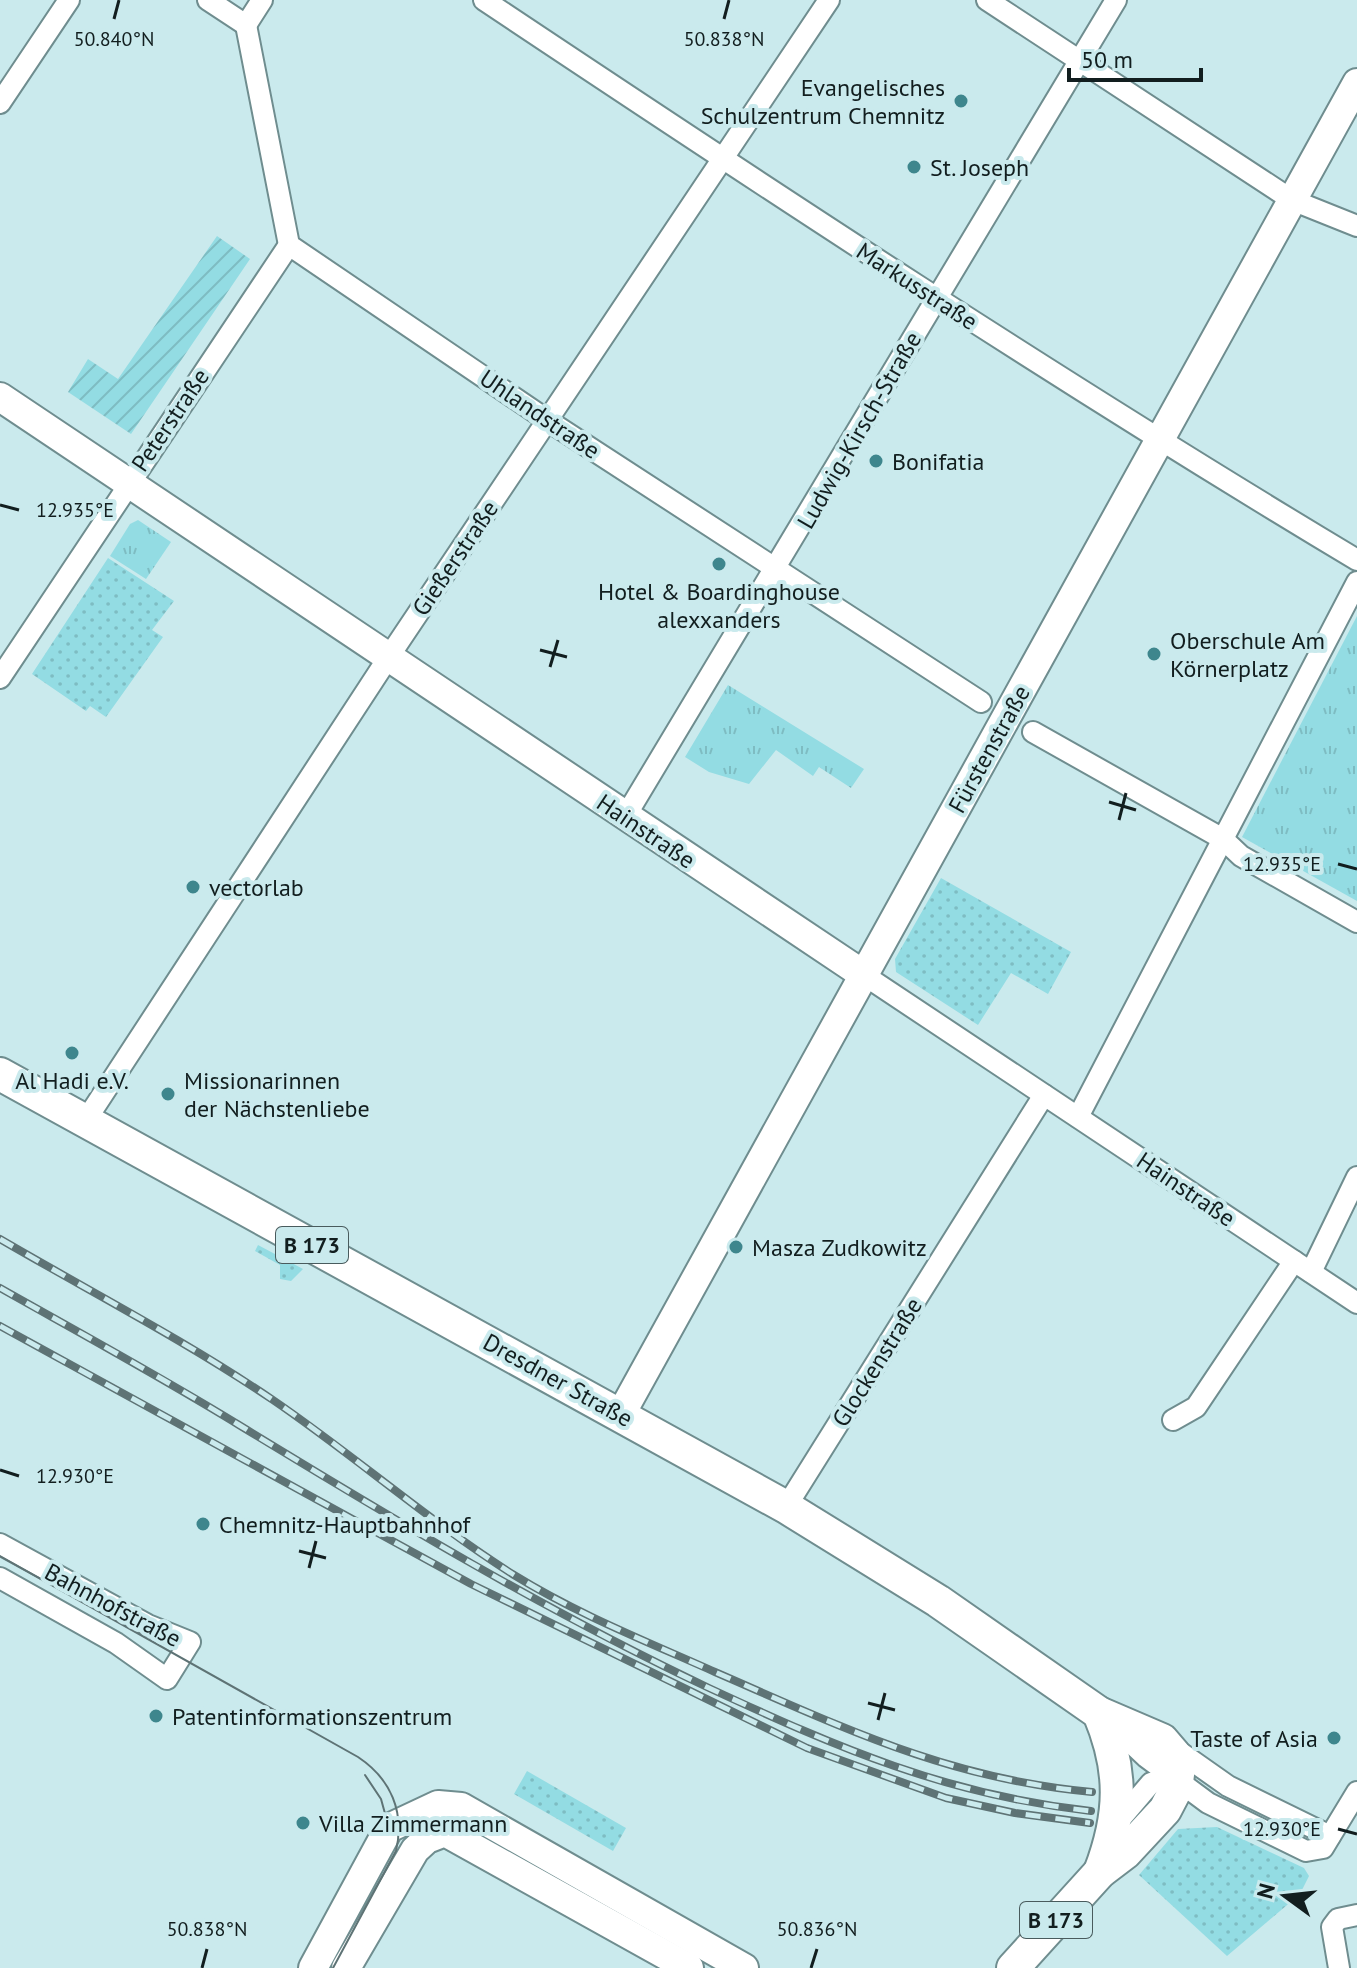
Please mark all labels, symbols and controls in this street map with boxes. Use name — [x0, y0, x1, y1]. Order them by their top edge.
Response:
text: 50.840°N — [74, 26, 154, 52]
text: 50.838°N — [684, 26, 764, 52]
scale bar — [1069, 32, 1201, 82]
text: 50 m — [1081, 44, 1133, 75]
place label: Evangelisches Schulzentrum Chemnitz — [701, 72, 945, 131]
marker: Evangelisches Schulzentrum Chemnitz — [952, 92, 970, 110]
place label: St. Joseph — [930, 152, 1029, 183]
marker: St. Joseph — [905, 158, 923, 176]
street label: Markusstraße — [851, 235, 983, 337]
street label: Ludwig-Kirsch-Straße — [790, 326, 928, 534]
street label: Uhlandstraße — [474, 362, 606, 466]
street label: Peterstraße — [124, 363, 216, 477]
place label: Bonifatia — [892, 446, 984, 477]
marker: Bonifatia — [867, 452, 885, 470]
street label: Gießerstraße — [405, 494, 505, 622]
text: 12.935°E — [36, 497, 114, 523]
marker: Hotel & Boardinghouse alexxanders — [710, 555, 728, 573]
place label: Hotel & Boardinghouse alexxanders — [598, 576, 840, 635]
place label: Oberschule Am Körnerplatz — [1170, 625, 1325, 684]
marker: Oberschule Am Körnerplatz — [1145, 645, 1163, 663]
street label: Fürstenstraße — [941, 680, 1037, 818]
street label: Hainstraße — [591, 787, 701, 875]
text: 12.935°E — [1243, 851, 1321, 877]
place label: vectorlab — [209, 872, 304, 903]
marker: vectorlab — [184, 878, 202, 896]
marker: Al Hadi e.V. — [63, 1044, 81, 1062]
place label: Al Hadi e.V. — [15, 1065, 129, 1096]
place label: Missionarinnen der Nächstenliebe — [184, 1065, 370, 1124]
marker: Missionarinnen der Nächstenliebe — [159, 1085, 177, 1103]
street label: Hainstraße — [1131, 1145, 1241, 1233]
road number: B 173 — [276, 1227, 348, 1263]
place label: Masza Zudkowitz — [752, 1232, 927, 1263]
marker: Masza Zudkowitz — [727, 1238, 745, 1256]
street label: Glockenstraße — [825, 1292, 929, 1432]
street label: Dresdner Straße — [478, 1326, 638, 1434]
text: 12.930°E — [36, 1463, 114, 1489]
place label: Chemnitz-Hauptbahnhof — [219, 1509, 472, 1540]
marker: Chemnitz-Hauptbahnhof — [194, 1515, 212, 1533]
street label: Bahnhofstraße — [39, 1556, 187, 1654]
place label: Patentinformationszentrum — [172, 1701, 452, 1732]
marker: Patentinformationszentrum — [147, 1707, 165, 1725]
place label: Taste of Asia — [1190, 1723, 1318, 1754]
marker: Taste of Asia — [1325, 1729, 1343, 1747]
place label: Villa Zimmermann — [318, 1808, 507, 1839]
marker: Villa Zimmermann — [294, 1814, 312, 1832]
text: 12.930°E — [1243, 1816, 1321, 1842]
north arrow — [1245, 1856, 1325, 1936]
text: N — [1250, 1880, 1281, 1901]
road number: B 173 — [1020, 1902, 1092, 1938]
text: 50.838°N — [167, 1916, 247, 1942]
text: 50.836°N — [777, 1916, 857, 1942]

